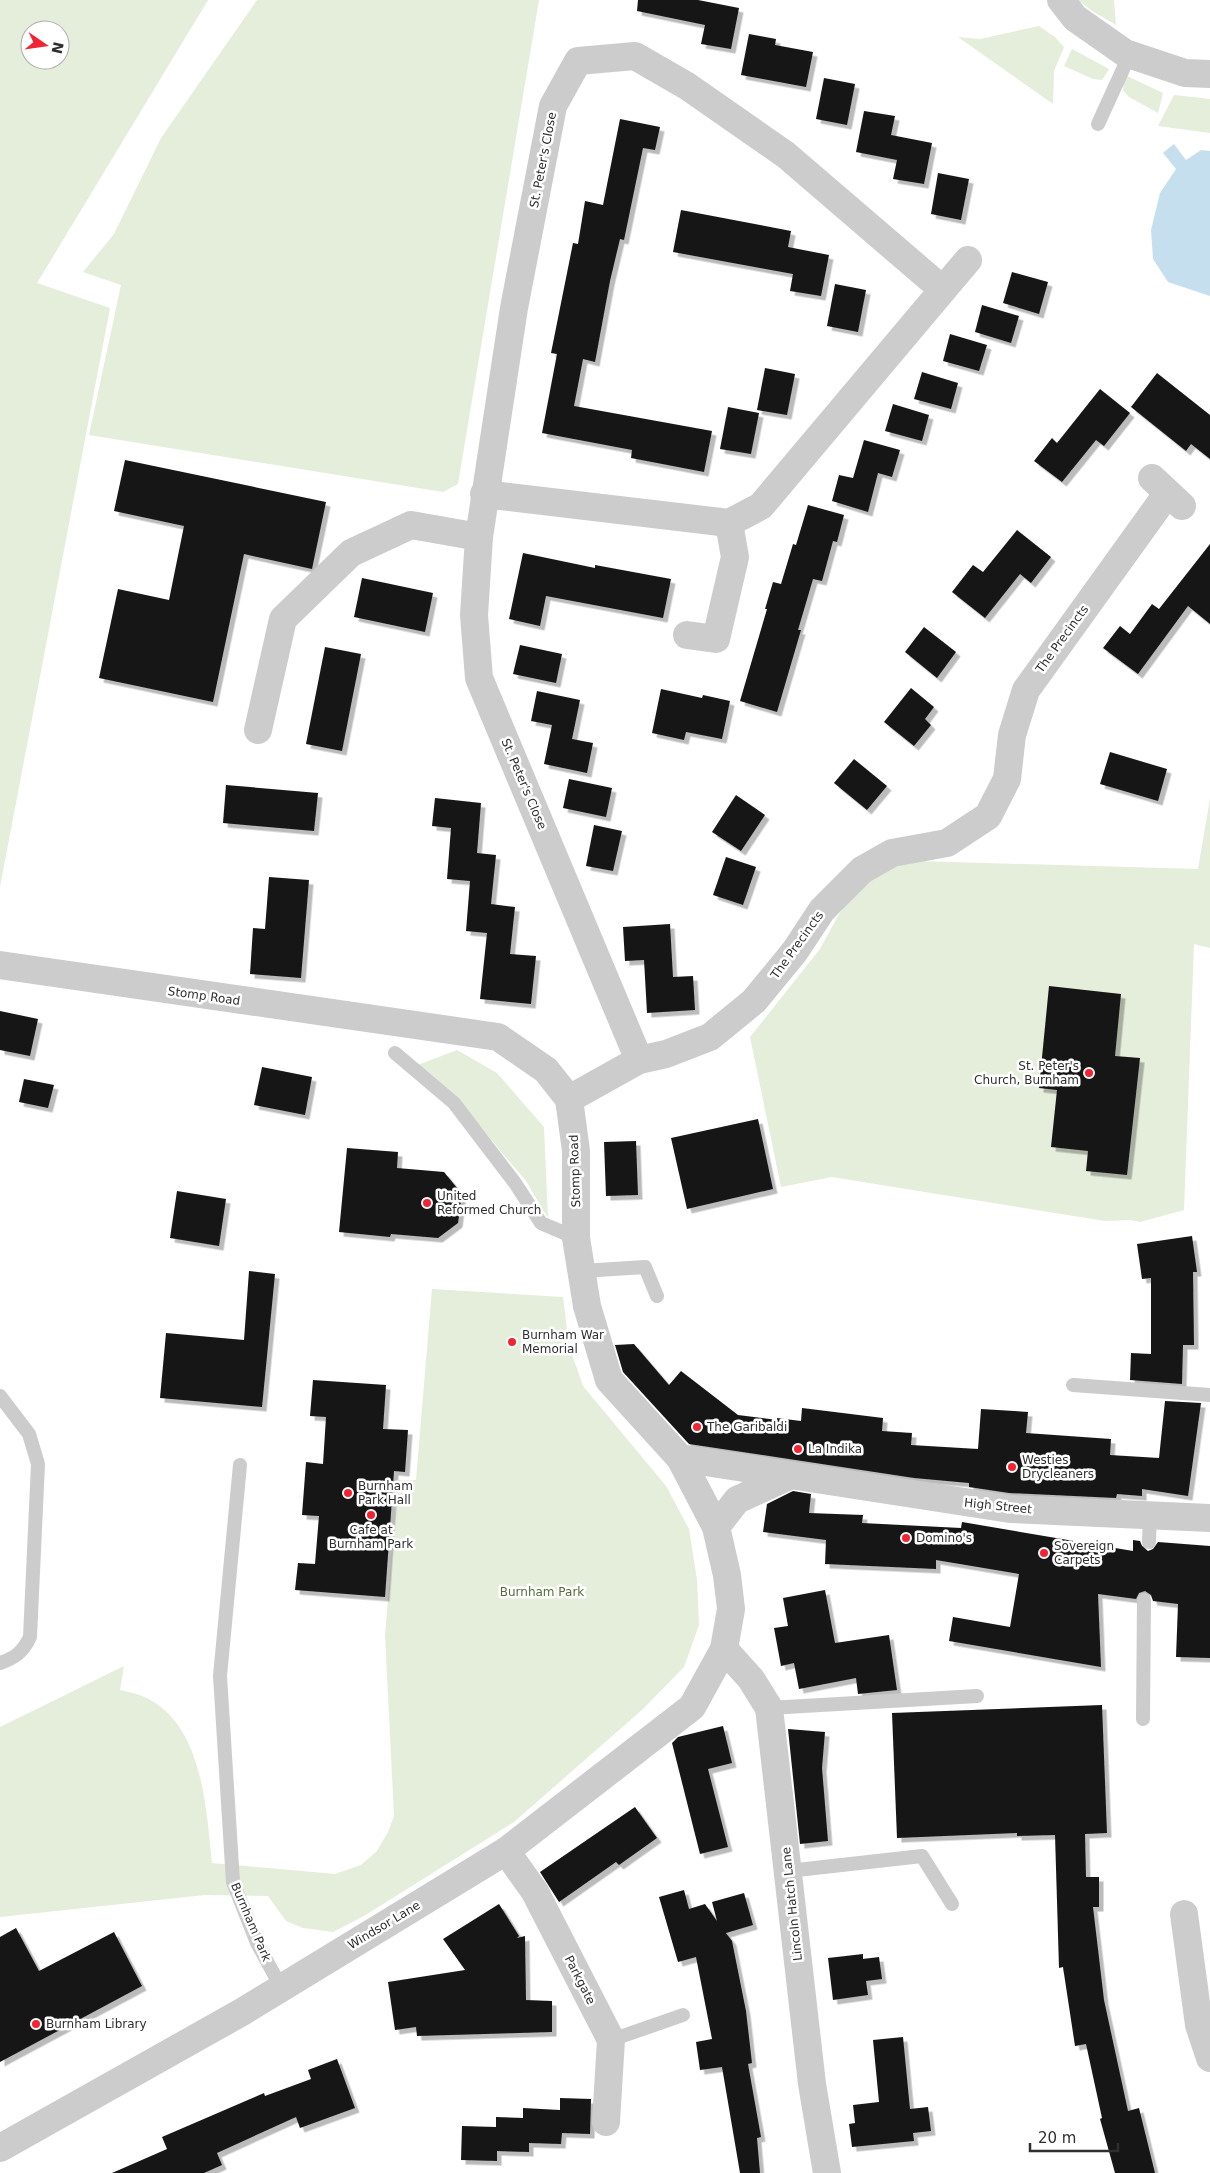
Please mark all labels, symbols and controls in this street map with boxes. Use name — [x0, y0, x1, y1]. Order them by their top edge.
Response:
north arrow — [20, 20, 70, 70]
text: N — [49, 40, 67, 55]
street label: St. Peter's Close — [527, 111, 559, 209]
street label: The Precincts — [1032, 602, 1091, 676]
street label: St. Peter's Close — [499, 737, 549, 831]
street label: The Precincts — [767, 908, 826, 982]
street label: Stomp Road — [167, 984, 241, 1008]
place label: St. Peter's Church, Burnham — [974, 1059, 1079, 1087]
marker: St. Peter's Church, Burnham — [1083, 1067, 1095, 1079]
street label: Stomp Road — [567, 1134, 583, 1208]
place label: United Reformed Church — [437, 1189, 541, 1217]
marker: United Reformed Church — [421, 1197, 433, 1209]
place label: Burnham War Memorial — [522, 1328, 604, 1356]
marker: Burnham War Memorial — [506, 1336, 518, 1348]
place label: The Garibaldi — [706, 1420, 787, 1434]
marker: The Garibaldi — [691, 1421, 703, 1433]
place label: La Indika — [808, 1442, 862, 1456]
marker: La Indika — [792, 1443, 804, 1455]
place label: Westies Drycleaners — [1022, 1453, 1094, 1481]
marker: Westies Drycleaners — [1006, 1461, 1018, 1473]
place label: Burnham Park Hall — [358, 1479, 413, 1507]
marker: Burnham Park Hall — [342, 1487, 354, 1499]
street label: High Street — [964, 1495, 1033, 1517]
marker: Cafe at Burnham Park — [365, 1509, 377, 1521]
place label: Cafe at Burnham Park — [329, 1523, 413, 1551]
place label: Domino's — [916, 1531, 972, 1545]
marker: Domino's — [900, 1532, 912, 1544]
place label: Sovereign Carpets — [1054, 1539, 1114, 1567]
marker: Sovereign Carpets — [1038, 1547, 1050, 1559]
park label: Burnham Park — [500, 1585, 584, 1599]
street label: Lincoln Hatch Lane — [779, 1846, 805, 1962]
street label: Burnham Park — [228, 1880, 274, 1964]
street label: Windsor Lane — [345, 1898, 423, 1952]
street label: Parkgate — [562, 1953, 598, 2007]
place label: Burnham Library — [46, 2017, 147, 2031]
marker: Burnham Library — [30, 2018, 42, 2030]
scale bar — [1030, 2120, 1118, 2152]
text: 20 m — [1038, 2129, 1076, 2147]

